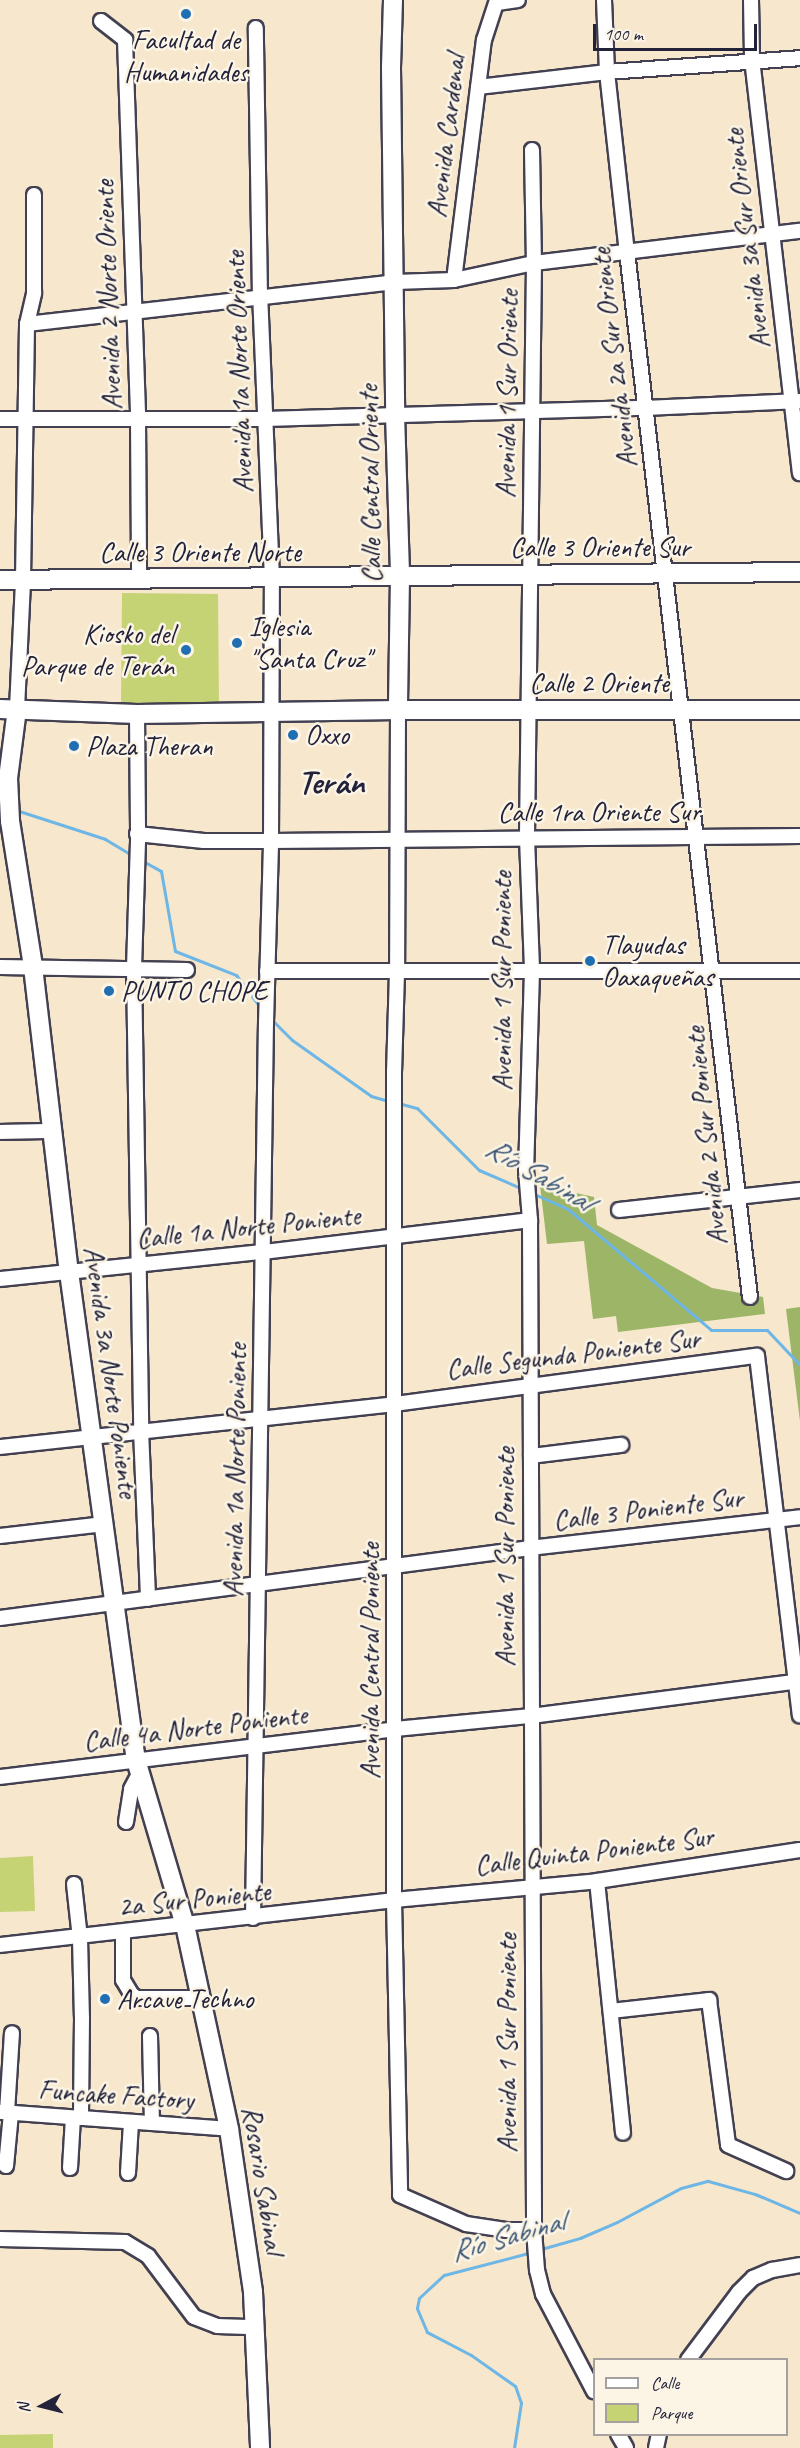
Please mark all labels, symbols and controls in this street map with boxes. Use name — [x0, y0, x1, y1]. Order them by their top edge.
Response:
marker: Facultad de Humanidades — [179, 7, 193, 21]
scale bar — [596, 12, 760, 50]
place label: Facultad de Humanidades — [124, 23, 248, 89]
text: 100 m — [604, 23, 643, 45]
street label: Avenida Cardenal — [419, 53, 473, 219]
street label: Avenida 3a Sur Oriente — [717, 127, 777, 351]
street label: Avenida 2 Norte Oriente — [87, 179, 129, 411]
street label: Avenida 2a Sur Oriente — [584, 246, 644, 470]
street label: Avenida 1a Norte Oriente — [218, 250, 260, 494]
street label: Avenida 1 Sur Oriente — [488, 290, 526, 498]
street label: Calle Central Oriente — [351, 385, 389, 583]
street label: Calle 3 Oriente Sur — [510, 530, 690, 564]
street label: Calle 3 Oriente Norte — [99, 535, 301, 569]
place label: Iglesia "Santa Cruz" — [249, 610, 370, 676]
place label: Kiosko del Parque de Terán — [22, 617, 174, 683]
marker: Iglesia "Santa Cruz" — [230, 636, 244, 650]
marker: Kiosko del Parque de Terán — [179, 643, 193, 657]
street label: Calle 2 Oriente — [529, 666, 669, 700]
place label: Oxxo — [305, 718, 349, 752]
marker: Oxxo — [286, 728, 300, 742]
place label: Plaza Theran — [86, 729, 212, 763]
marker: Plaza Theran — [67, 739, 81, 753]
district label: Terán — [298, 762, 364, 802]
street label: Calle 1ra Oriente Sur — [498, 795, 700, 829]
street label: Avenida 1 Sur Poniente — [485, 872, 519, 1090]
place label: Tlayudas Oaxaqueñas — [602, 928, 713, 994]
marker: Tlayudas Oaxaqueñas — [583, 954, 597, 968]
place label: PUNTO CHOPE — [121, 974, 267, 1008]
marker: PUNTO CHOPE — [102, 984, 116, 998]
street label: Avenida 2 Sur Poniente — [678, 1025, 734, 1247]
water label: Río Sabinal — [480, 1129, 598, 1219]
street label: Calle 1a Norte Poniente — [135, 1199, 361, 1255]
street label: Avenida 3a Norte Poniente — [77, 1244, 145, 1500]
street label: Calle Segunda Poniente Sur — [444, 1322, 702, 1386]
street label: Avenida 1a Norte Poniente — [216, 1343, 254, 1597]
street label: Avenida 1 Sur Poniente — [488, 1448, 522, 1666]
street label: Calle 3 Poniente Sur — [551, 1481, 745, 1537]
street label: Avenida Central Poniente — [353, 1543, 387, 1779]
street label: Calle 4a Norte Poniente — [82, 1698, 308, 1758]
street label: Calle Quinta Poniente Sur — [472, 1820, 716, 1882]
street label: 2a Sur Poniente — [117, 1874, 271, 1924]
street label: Avenida 1 Sur Poniente — [490, 1934, 524, 2152]
place label: Arcave Techno — [117, 1982, 253, 2016]
marker: Arcave Techno — [98, 1992, 112, 2006]
street label: Funcake Factory — [37, 2073, 195, 2117]
street label: Rosario Sabinal — [235, 2104, 291, 2256]
water label: Río Sabinal — [446, 2203, 568, 2269]
legend — [593, 2358, 788, 2436]
text: Calle — [651, 2372, 679, 2394]
north arrow — [12, 2376, 72, 2436]
text: N — [14, 2402, 35, 2414]
text: Parque — [651, 2402, 692, 2424]

